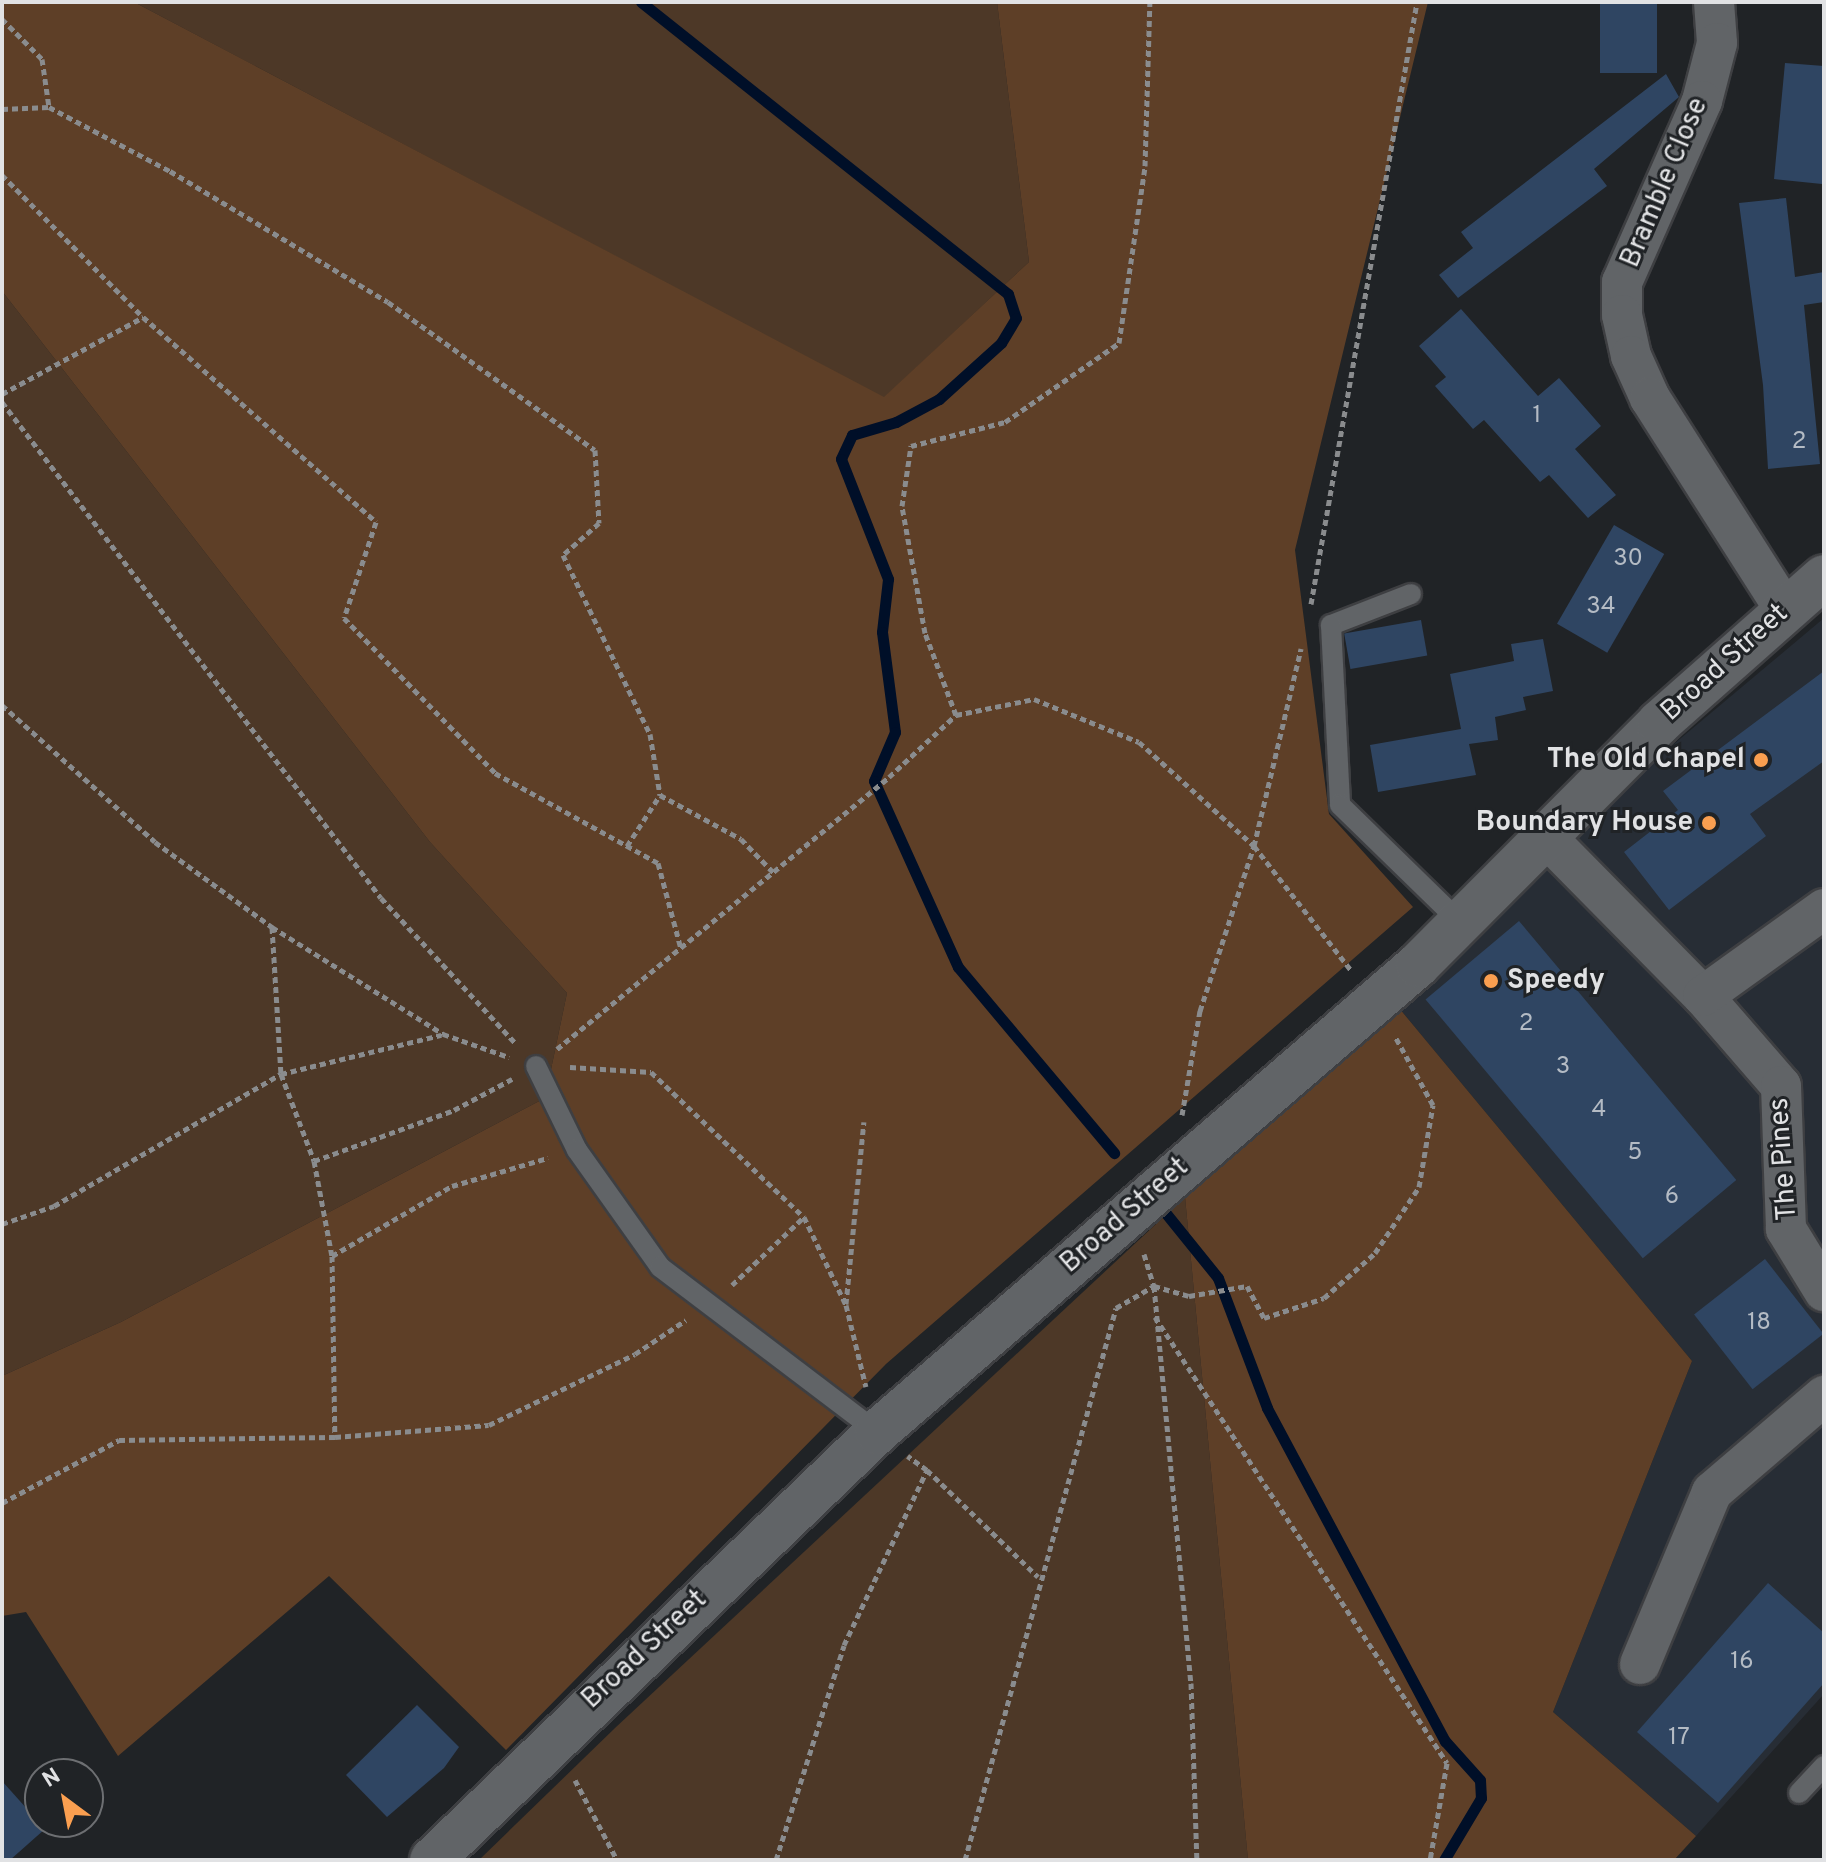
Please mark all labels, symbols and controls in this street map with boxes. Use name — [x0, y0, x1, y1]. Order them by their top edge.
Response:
street label: Bramble Close — [1614, 93, 1716, 273]
house number: 1 — [1533, 403, 1541, 431]
house number: 2 — [1792, 429, 1806, 457]
house number: 30 — [1613, 546, 1643, 574]
house number: 34 — [1586, 594, 1616, 622]
street label: Broad Street — [1655, 597, 1795, 729]
place label: The Old Chapel — [1547, 743, 1745, 777]
marker: The Old Chapel — [1752, 751, 1770, 769]
place label: Boundary House — [1476, 806, 1693, 840]
marker: Boundary House — [1700, 814, 1718, 832]
place label: Speedy — [1507, 964, 1605, 998]
marker: Speedy — [1482, 972, 1500, 990]
house number: 2 — [1519, 1011, 1533, 1039]
house number: 3 — [1556, 1054, 1570, 1082]
street label: The Pines — [1763, 1096, 1805, 1222]
house number: 4 — [1592, 1097, 1606, 1125]
house number: 5 — [1628, 1140, 1642, 1168]
street label: Broad Street — [1054, 1151, 1196, 1281]
house number: 6 — [1665, 1184, 1679, 1212]
house number: 18 — [1747, 1310, 1771, 1338]
street label: Broad Street — [575, 1583, 715, 1717]
house number: 16 — [1730, 1649, 1754, 1677]
house number: 17 — [1668, 1725, 1690, 1753]
north arrow — [24, 1758, 104, 1838]
text: N — [38, 1763, 66, 1795]

